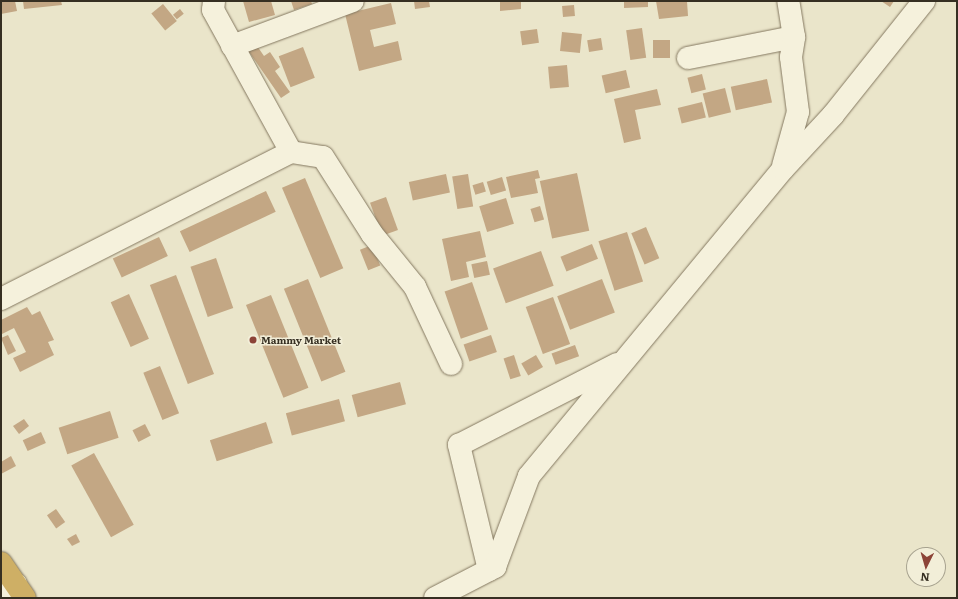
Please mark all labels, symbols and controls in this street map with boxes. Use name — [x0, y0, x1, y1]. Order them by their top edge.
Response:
place label: Mammy Market — [261, 334, 341, 346]
marker: Mammy Market — [248, 335, 258, 345]
north arrow — [906, 547, 946, 587]
text: N — [920, 570, 930, 586]

